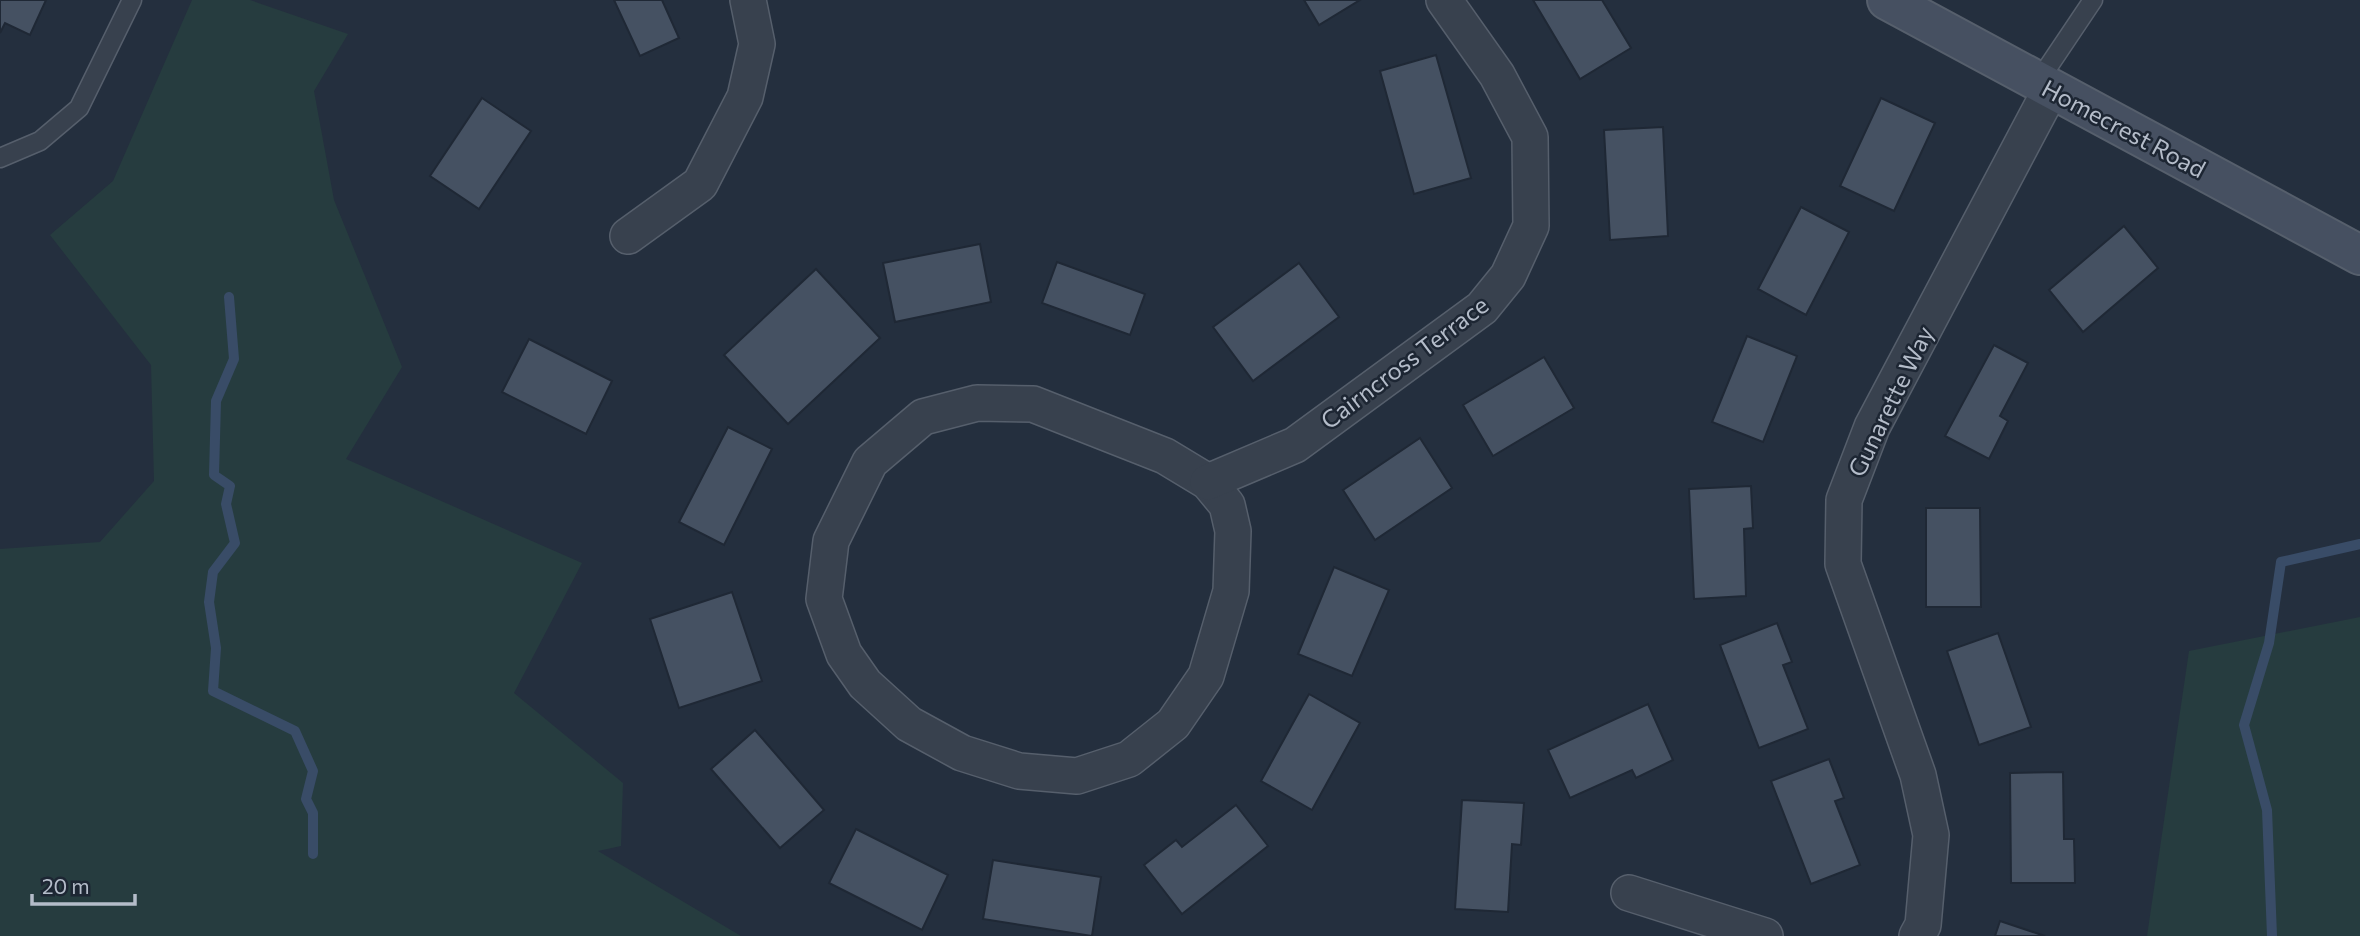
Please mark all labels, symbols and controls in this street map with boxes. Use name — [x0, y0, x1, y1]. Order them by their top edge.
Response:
street label: Homecrest Road — [2037, 73, 2211, 183]
street label: Cairncross Terrace — [1315, 290, 1493, 434]
street label: Gunarette Way — [1841, 321, 1939, 481]
scale bar — [32, 862, 135, 906]
text: 20 m — [42, 873, 90, 898]

